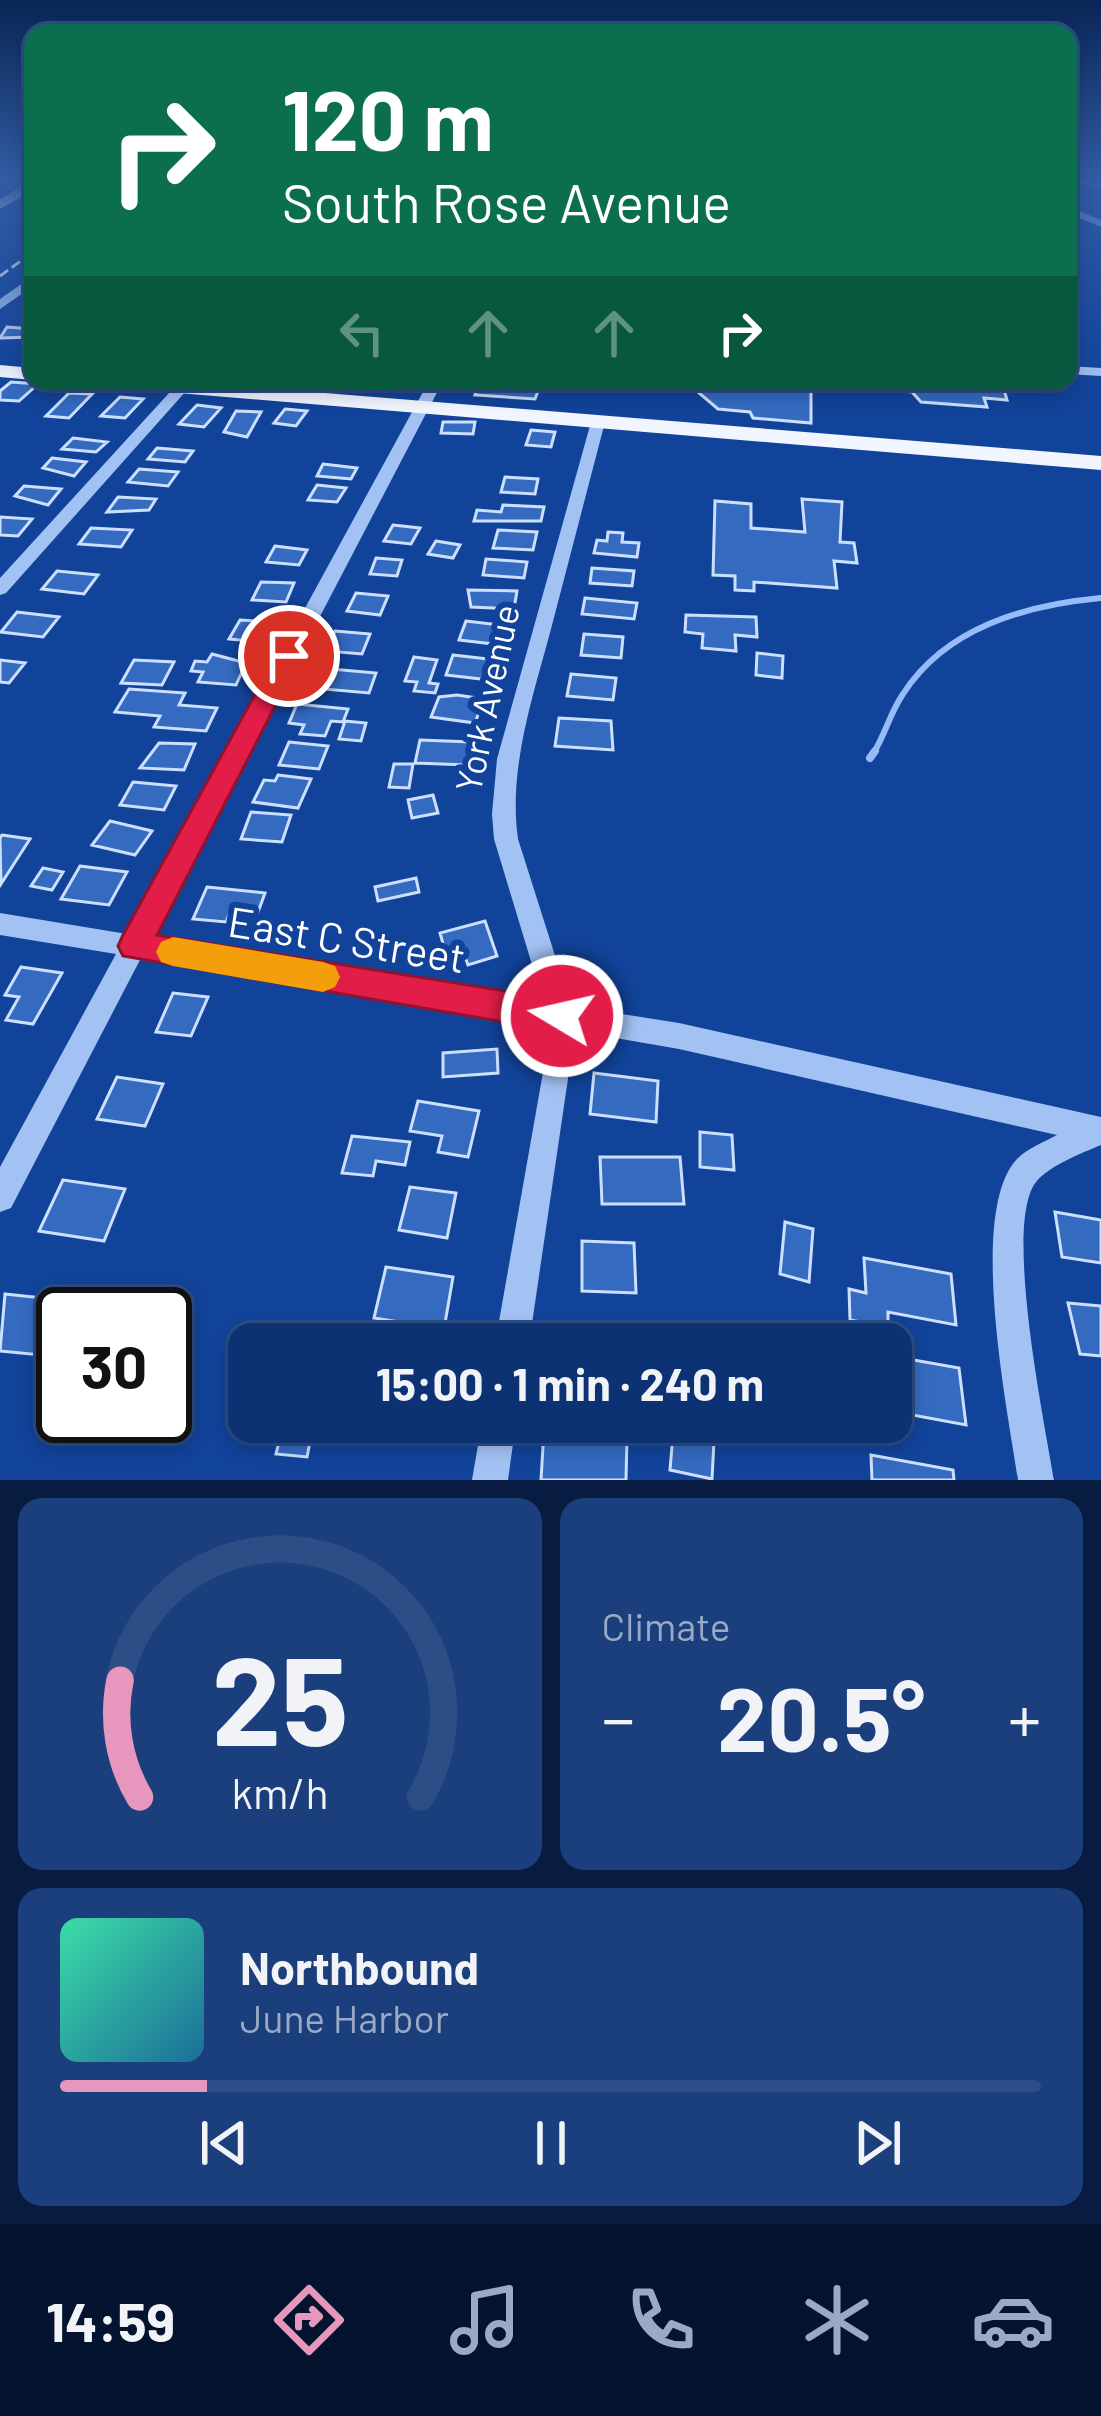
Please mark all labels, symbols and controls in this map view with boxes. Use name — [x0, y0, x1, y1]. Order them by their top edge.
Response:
text: 120 m — [282, 67, 494, 168]
icon: right — [84, 72, 240, 228]
text: South Rose Avenue — [282, 169, 731, 234]
icon: left — [329, 300, 395, 366]
icon: ahead — [455, 300, 521, 366]
icon: ahead — [581, 300, 647, 366]
icon: right — [707, 300, 773, 366]
street label: York Avenue — [445, 600, 527, 796]
pin — [238, 605, 340, 707]
icon: arrive — [256, 623, 322, 689]
street label: East C Street — [225, 895, 469, 981]
position arrow — [499, 953, 625, 1079]
speed limit sign: 30 — [36, 1287, 192, 1443]
text: 15:00 · 1 min · 240 m — [376, 1356, 764, 1410]
text: Climate — [602, 1602, 731, 1649]
text: 25 — [211, 1621, 348, 1771]
text: 20.5° — [717, 1662, 925, 1770]
text: − — [602, 1677, 635, 1756]
text: + — [1008, 1677, 1041, 1756]
text: km/h — [231, 1766, 328, 1818]
text: Northbound — [240, 1940, 479, 1994]
text: June Harbor — [240, 1994, 449, 2041]
icon: previous — [191, 2110, 257, 2176]
icon: pause — [518, 2110, 584, 2176]
icon: next — [845, 2110, 911, 2176]
icon: directions — [267, 2278, 351, 2362]
icon: music — [443, 2278, 527, 2362]
icon: phone — [619, 2278, 703, 2362]
icon: climate — [795, 2278, 879, 2362]
icon: car — [971, 2278, 1055, 2362]
text: 14:59 — [46, 2288, 175, 2353]

